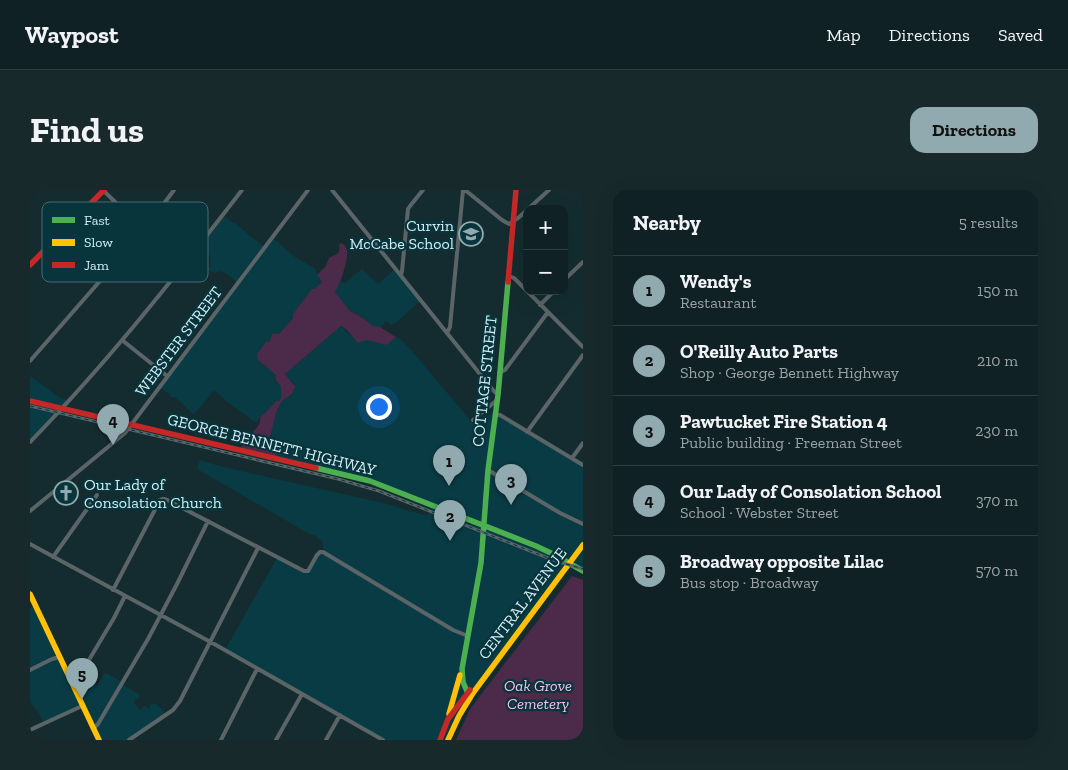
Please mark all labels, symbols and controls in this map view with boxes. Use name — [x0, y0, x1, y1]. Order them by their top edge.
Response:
text: Waypost — [25, 20, 119, 49]
text: Map — [826, 24, 861, 46]
text: Directions — [889, 24, 970, 46]
text: Saved — [998, 24, 1043, 46]
button: Directions — [910, 107, 1038, 153]
text: Find us — [30, 109, 144, 151]
legend — [42, 202, 208, 282]
map controls — [523, 205, 568, 295]
button: + — [523, 205, 568, 250]
text: Nearby — [633, 210, 701, 235]
text: Fast — [84, 212, 111, 229]
text: 5 results — [959, 213, 1018, 232]
place label: Curvin McCabe School — [350, 216, 455, 253]
school or university icon: Curvin McCabe School — [458, 221, 484, 247]
text: Slow — [84, 234, 113, 251]
button: − — [523, 250, 568, 295]
text: Jam — [84, 257, 109, 274]
text: Wendy's — [680, 270, 751, 293]
text: 1 — [646, 281, 652, 300]
text: 150 m — [977, 281, 1018, 300]
street label: WEBSTER STREET — [131, 283, 226, 400]
text: Restaurant — [680, 293, 756, 312]
street label: COTTAGE STREET — [468, 314, 501, 448]
text: O'Reilly Auto Parts — [680, 340, 838, 363]
text: 2 — [645, 351, 653, 370]
text: 210 m — [977, 351, 1018, 370]
text: Shop · George Bennett Highway — [680, 363, 899, 382]
your location — [366, 394, 392, 420]
pin: 4 — [97, 404, 129, 445]
street label: GEORGE BENNETT HIGHWAY — [166, 409, 378, 480]
text: Pawtucket Fire Station 4 — [680, 410, 887, 433]
text: 3 — [645, 421, 653, 440]
text: 230 m — [975, 421, 1018, 440]
text: Public building · Freeman Street — [680, 433, 902, 452]
pin: 1 — [433, 445, 465, 486]
pin: 3 — [495, 464, 527, 505]
place label: Our Lady of Consolation Church — [84, 475, 222, 512]
church icon: Our Lady of Consolation Church — [53, 480, 79, 506]
text: Our Lady of Consolation School — [680, 480, 942, 503]
text: 4 — [644, 491, 654, 510]
text: 370 m — [976, 491, 1018, 510]
pin: 2 — [434, 500, 466, 541]
text: School · Webster Street — [680, 503, 839, 522]
street label: CENTRAL AVENUE — [474, 544, 571, 663]
text: Broadway opposite Lilac — [680, 550, 884, 573]
text: 5 — [645, 561, 653, 580]
text: 570 m — [976, 561, 1018, 580]
text: Bus stop · Broadway — [680, 573, 819, 592]
pin: 5 — [66, 658, 98, 699]
park label: Oak Grove Cemetery — [504, 676, 572, 713]

